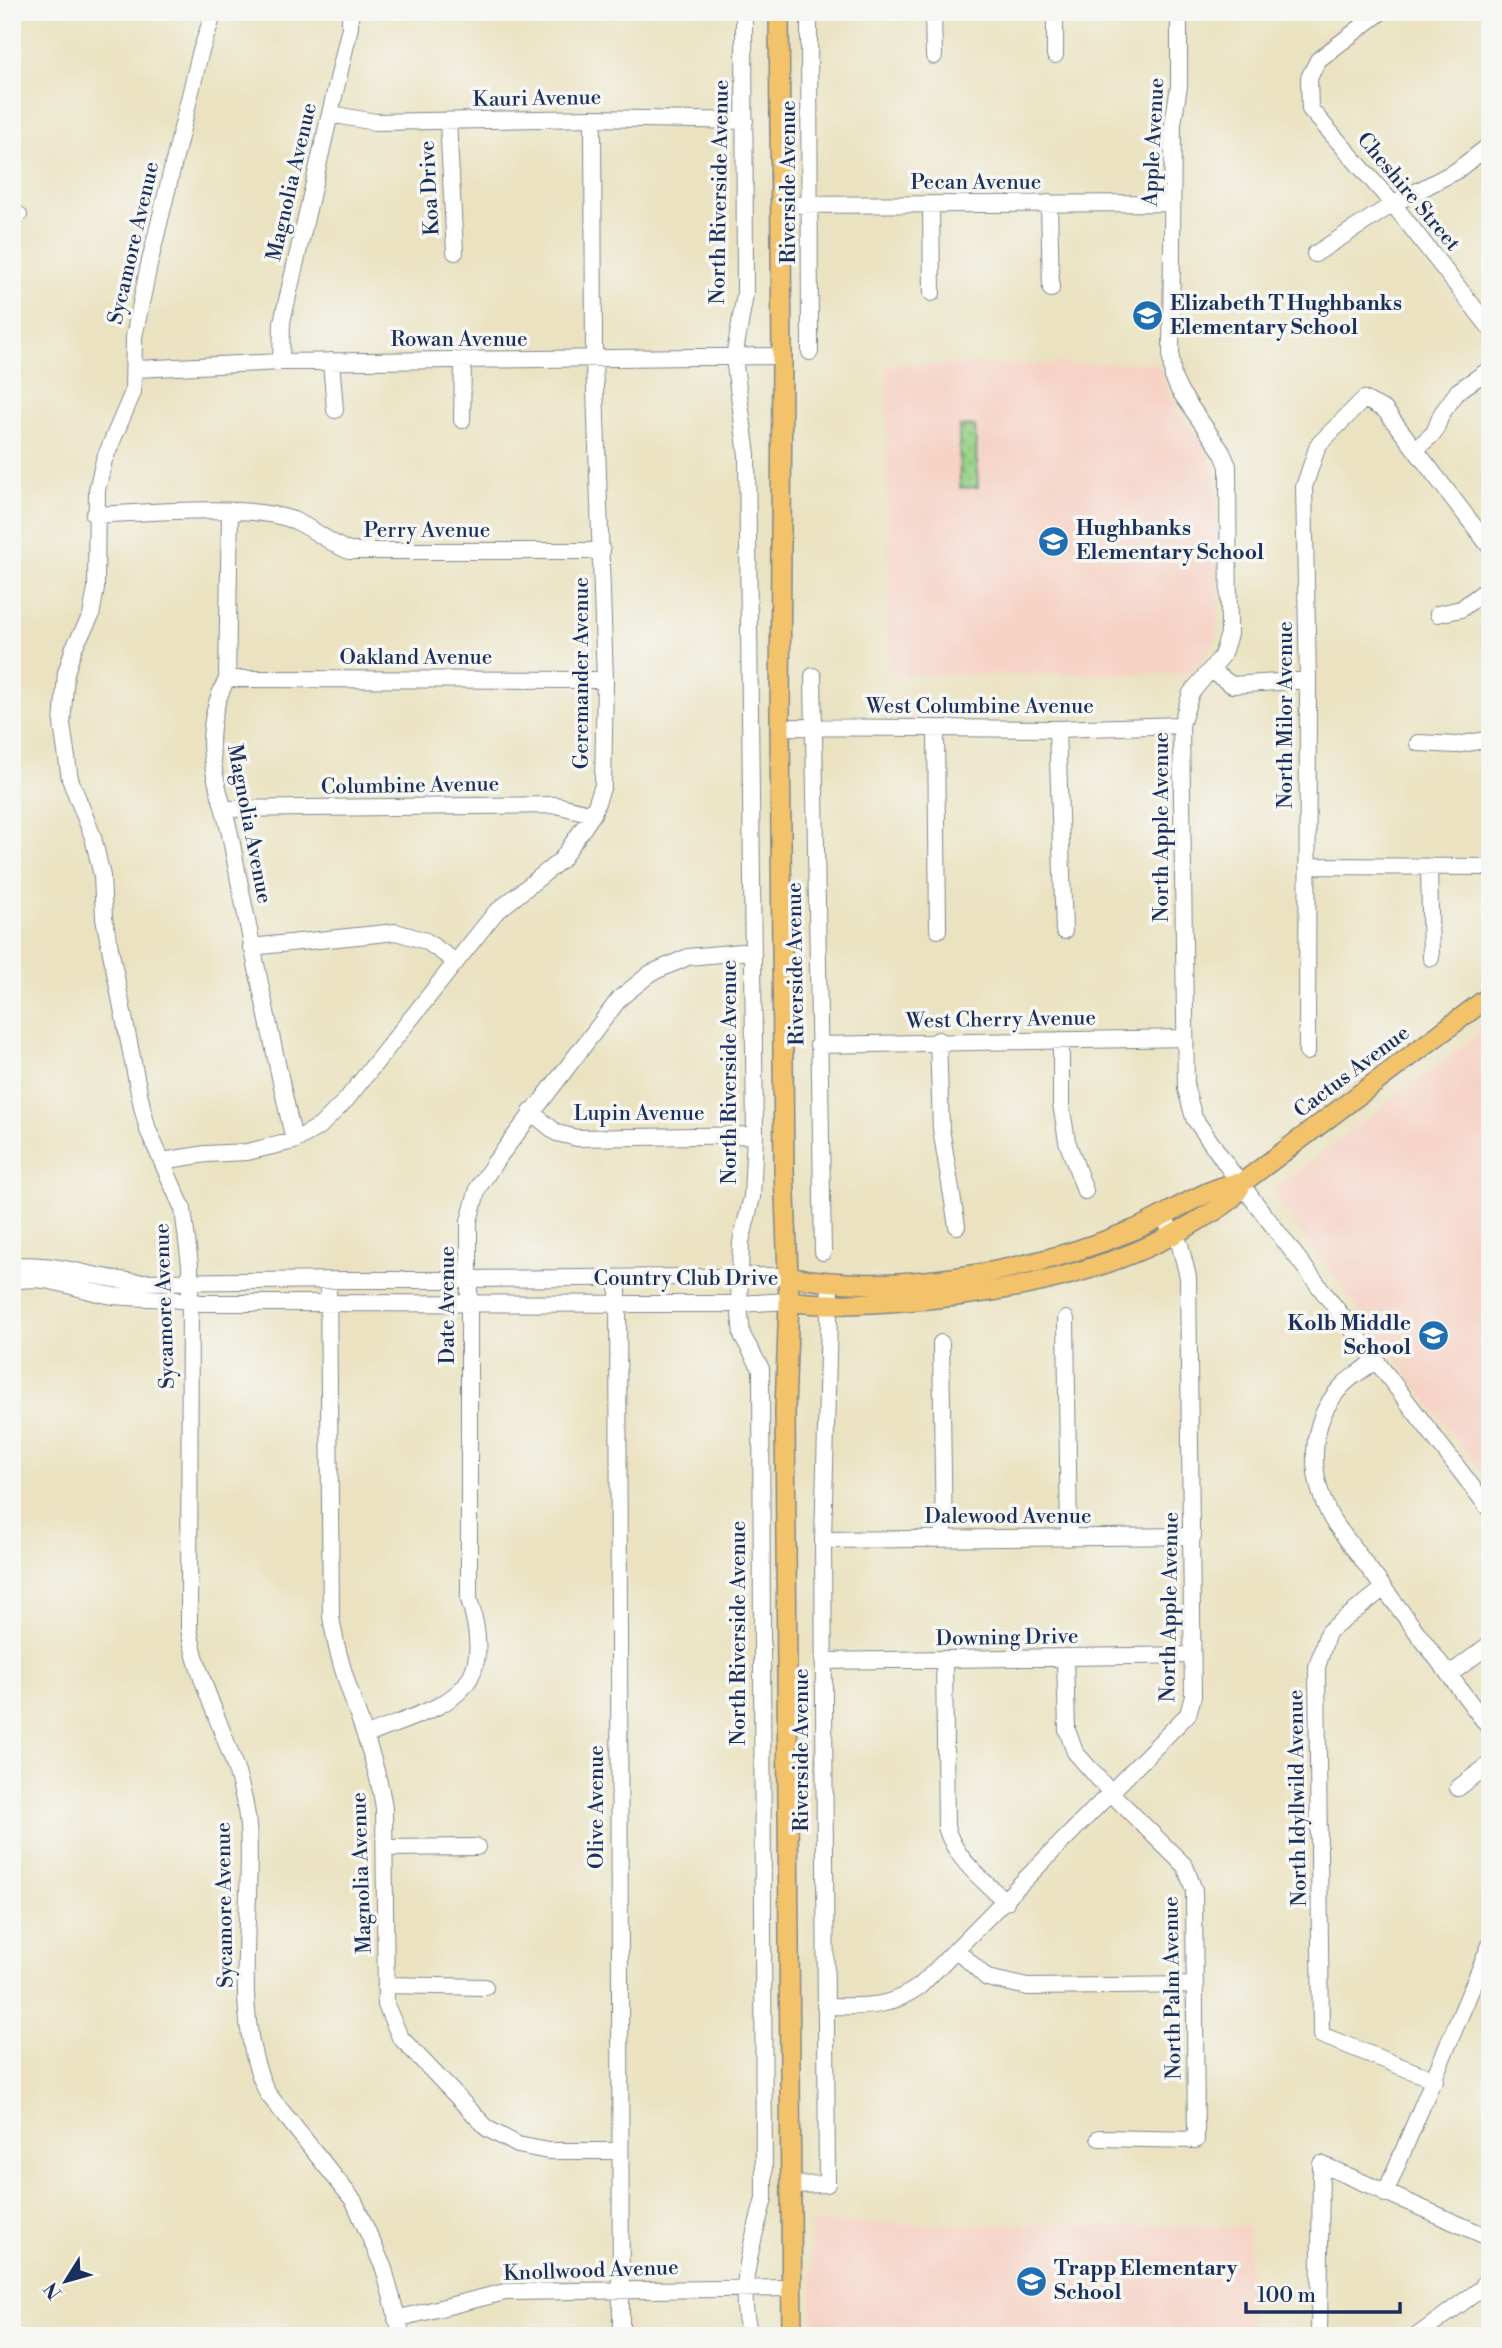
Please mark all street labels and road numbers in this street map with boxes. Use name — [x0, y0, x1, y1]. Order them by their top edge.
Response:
street label: Apple Avenue — [1138, 77, 1170, 208]
street label: North Riverside Avenue — [705, 79, 735, 305]
street label: Kauri Avenue — [472, 85, 602, 113]
street label: Magnolia Avenue — [261, 100, 323, 264]
street label: Riverside Avenue — [776, 100, 802, 264]
street label: Cheshire Street — [1351, 127, 1466, 257]
street label: Koa Drive — [415, 140, 445, 236]
street label: Sycamore Avenue — [103, 159, 165, 327]
street label: Pecan Avenue — [911, 170, 1041, 196]
street label: Rowan Avenue — [390, 327, 528, 353]
street label: Perry Avenue — [364, 518, 490, 544]
street label: Geremander Avenue — [569, 577, 595, 769]
street label: North Milor Avenue — [1273, 621, 1299, 809]
street label: Oakland Avenue — [340, 645, 492, 671]
street label: West Columbine Avenue — [865, 694, 1094, 720]
street label: North Apple Avenue — [1149, 732, 1175, 922]
street label: Magnolia Avenue — [221, 742, 277, 906]
street label: Columbine Avenue — [321, 771, 499, 801]
street label: Riverside Avenue — [782, 882, 810, 1046]
street label: North Riverside Avenue — [717, 960, 743, 1184]
street label: West Cherry Avenue — [905, 1005, 1096, 1035]
street label: Cactus Avenue — [1289, 1020, 1415, 1124]
street label: Lupin Avenue — [574, 1101, 705, 1127]
street label: Sycamore Avenue — [149, 1223, 181, 1389]
street label: Date Avenue — [435, 1246, 461, 1364]
street label: Country Club Drive — [594, 1266, 778, 1292]
street label: Dalewood Avenue — [924, 1504, 1092, 1530]
street label: North Apple Avenue — [1155, 1512, 1185, 1702]
street label: North Riverside Avenue — [726, 1521, 752, 1745]
street label: Downing Drive — [935, 1624, 1079, 1652]
street label: Riverside Avenue — [789, 1668, 815, 1832]
street label: North Idyllwild Avenue — [1283, 1689, 1313, 1907]
street label: Olive Avenue — [584, 1745, 610, 1869]
street label: Magnolia Avenue — [346, 1792, 378, 1954]
street label: Sycamore Avenue — [211, 1822, 239, 1988]
street label: North Palm Avenue — [1158, 1896, 1188, 2080]
street label: Knollwood Avenue — [503, 2255, 679, 2287]

